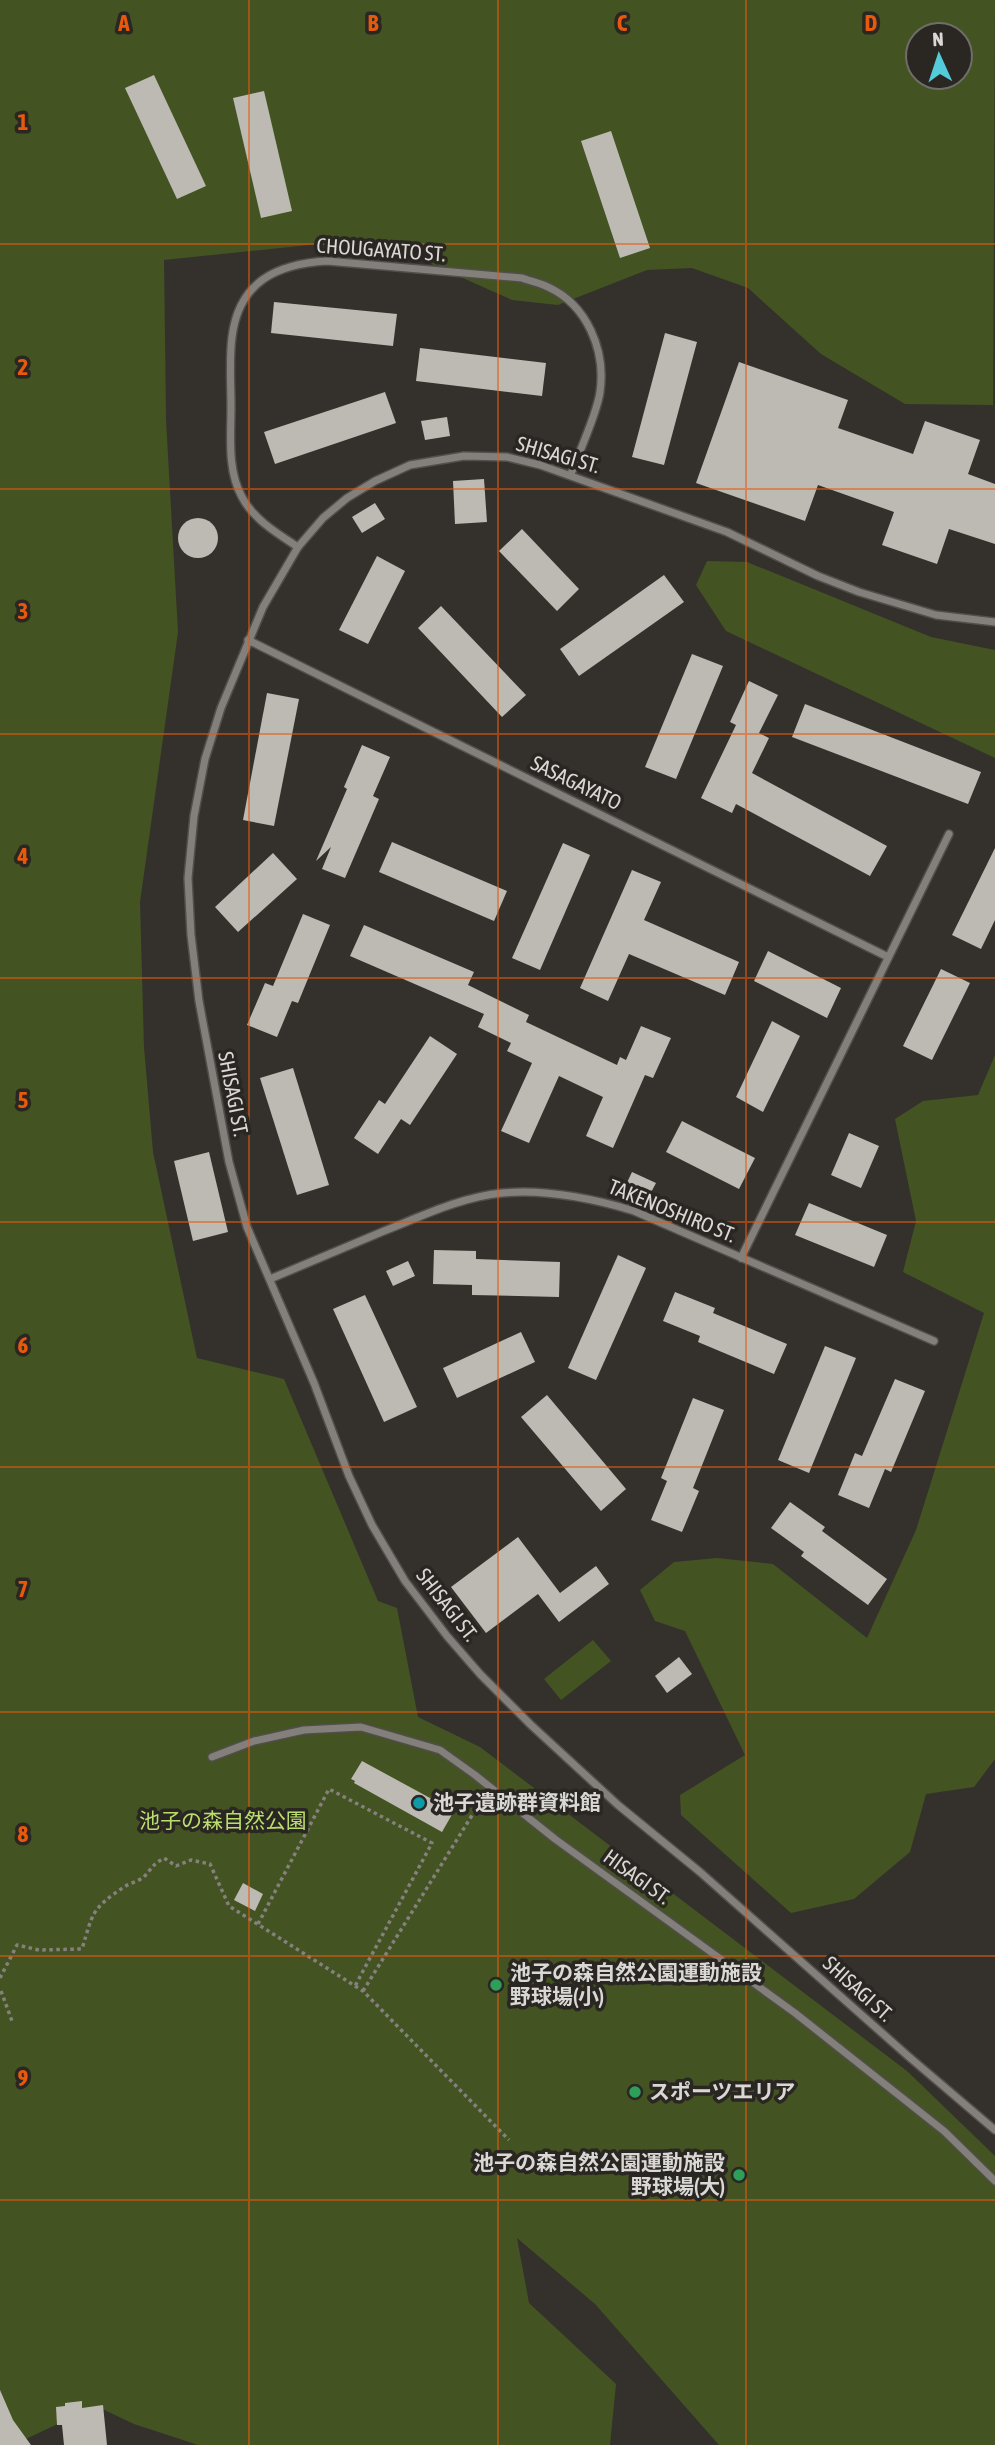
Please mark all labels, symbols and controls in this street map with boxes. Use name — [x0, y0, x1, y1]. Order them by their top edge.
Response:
text: A — [117, 10, 130, 36]
text: B — [368, 10, 379, 36]
text: C — [617, 10, 628, 36]
text: D — [865, 10, 878, 36]
north arrow — [904, 21, 974, 91]
text: N — [932, 28, 944, 50]
text: 1 — [18, 109, 29, 135]
street label: CHOUGAYATO ST. — [316, 233, 446, 265]
text: 2 — [18, 354, 28, 380]
street label: SHISAGI ST. — [514, 431, 603, 477]
text: 3 — [18, 598, 28, 624]
street label: SASAGAYATO — [527, 750, 625, 814]
text: 4 — [17, 843, 29, 869]
street label: SHISAGI ST. — [214, 1050, 254, 1138]
text: 5 — [18, 1087, 29, 1113]
street label: TAKENOSHIRO ST. — [605, 1174, 739, 1247]
text: 6 — [18, 1332, 29, 1358]
street label: SHISAGI ST. — [412, 1563, 484, 1645]
text: 7 — [18, 1576, 28, 1602]
place label: 池子遺跡群資料館 — [433, 1790, 601, 1814]
marker: 池子遺跡群資料館 — [411, 1795, 427, 1811]
park label: 池子の森自然公園 — [139, 1808, 307, 1832]
text: 8 — [18, 1821, 29, 1847]
street label: HISAGI ST. — [599, 1844, 676, 1908]
street label: SHISAGI ST. — [819, 1951, 898, 2026]
place label: 池子の森自然公園運動施設 野球場(小) — [510, 1960, 762, 2008]
marker: 池子の森自然公園運動施設 野球場(小) — [488, 1977, 504, 1993]
text: 9 — [18, 2065, 29, 2091]
place label: スポーツエリア — [649, 2079, 796, 2103]
marker: スポーツエリア — [627, 2084, 643, 2100]
place label: 池子の森自然公園運動施設 野球場(大) — [473, 2150, 725, 2198]
marker: 池子の森自然公園運動施設 野球場(大) — [731, 2167, 747, 2183]

